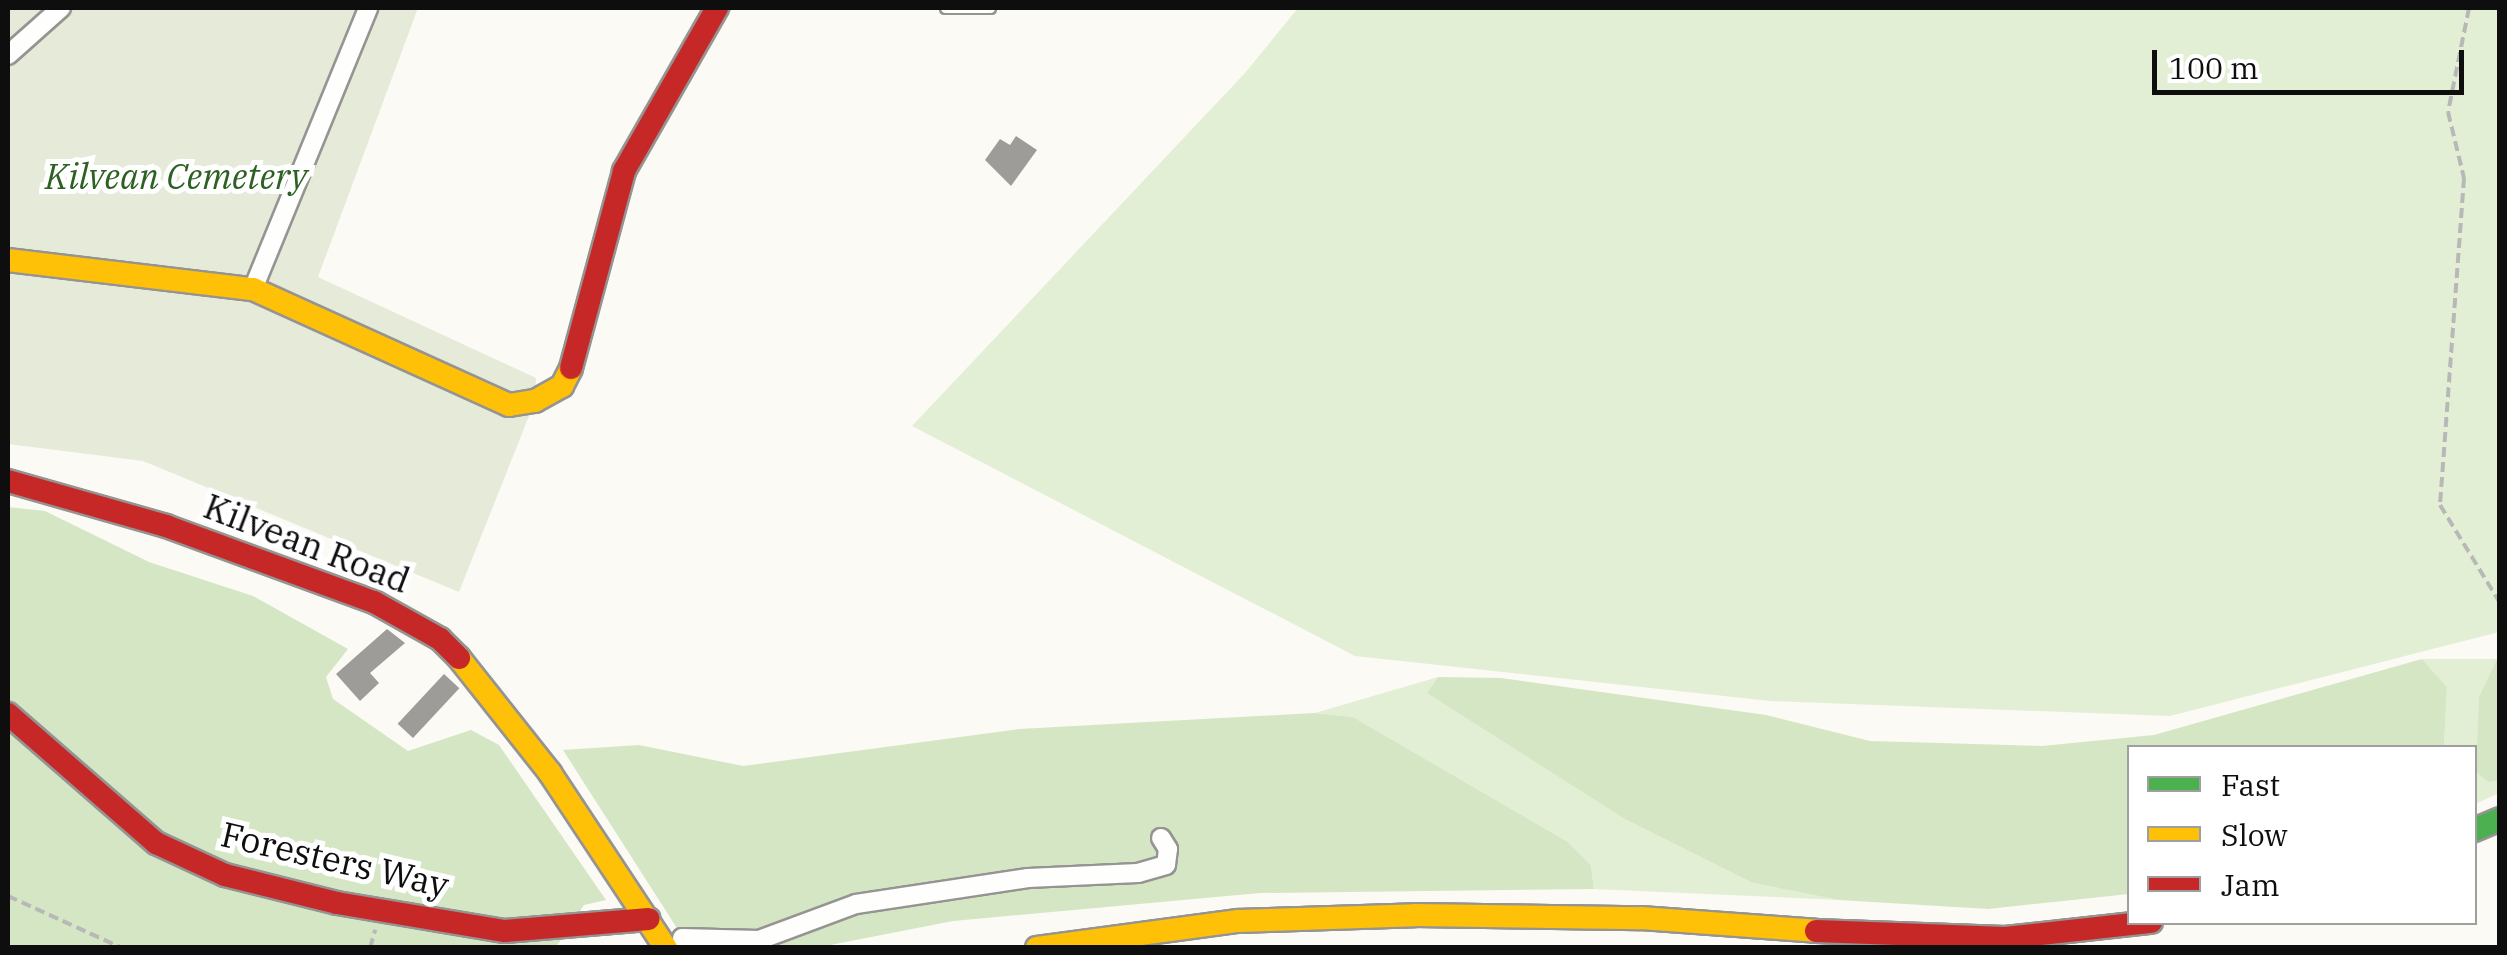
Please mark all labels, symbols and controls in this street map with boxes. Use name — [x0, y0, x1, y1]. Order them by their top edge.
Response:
scale bar — [2157, 30, 2470, 92]
text: 100 m — [2169, 48, 2259, 87]
park label: Kilvean Cemetery — [45, 155, 307, 197]
street label: Kilvean Road — [198, 485, 416, 601]
legend — [2127, 745, 2477, 925]
text: Fast — [2221, 765, 2280, 804]
street label: Foresters Way — [217, 812, 453, 906]
text: Slow — [2221, 815, 2288, 854]
text: Jam — [2221, 865, 2280, 904]

